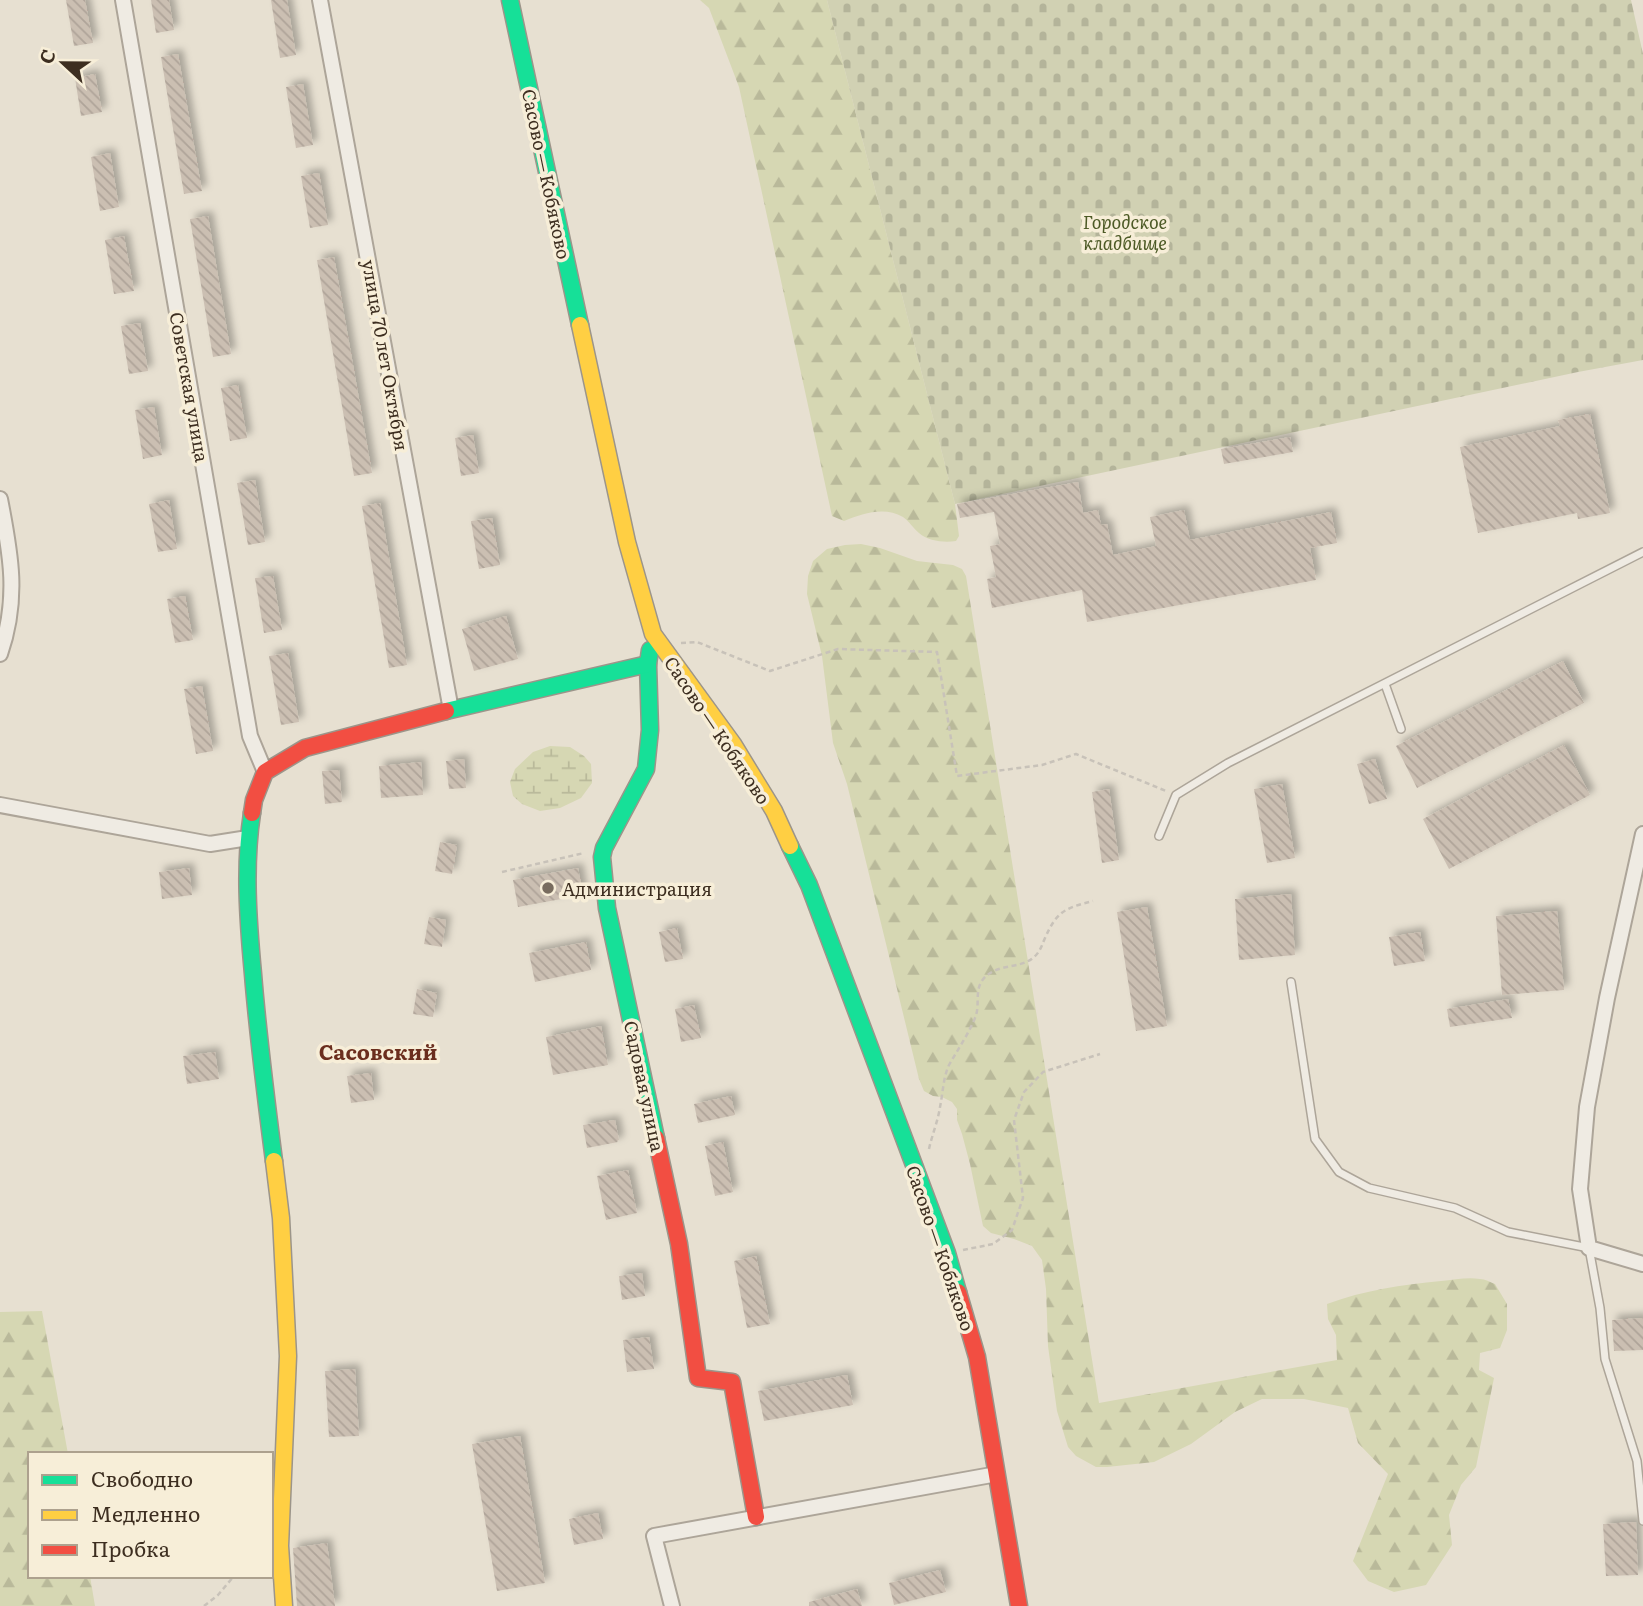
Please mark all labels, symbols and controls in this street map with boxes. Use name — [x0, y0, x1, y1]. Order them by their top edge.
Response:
north arrow — [28, 28, 98, 98]
text: С — [31, 45, 62, 68]
street label: Сасово — Кобяково — [516, 86, 578, 262]
park label: Городское кладбище — [1083, 208, 1167, 256]
street label: улица 70 лет Октября — [356, 257, 416, 453]
street label: Советская улица — [164, 310, 217, 464]
street label: Сасово — Кобяково — [658, 651, 778, 809]
place label: Администрация — [562, 875, 712, 902]
marker: Администрация — [540, 880, 556, 896]
street label: Садовая улица — [618, 1018, 672, 1154]
district label: Сасовский — [319, 1035, 437, 1066]
street label: Сасово — Кобяково — [900, 1162, 982, 1334]
legend — [28, 1452, 273, 1578]
text: Свободно — [91, 1462, 193, 1493]
text: Медленно — [91, 1497, 200, 1528]
text: Пробка — [91, 1532, 171, 1563]

